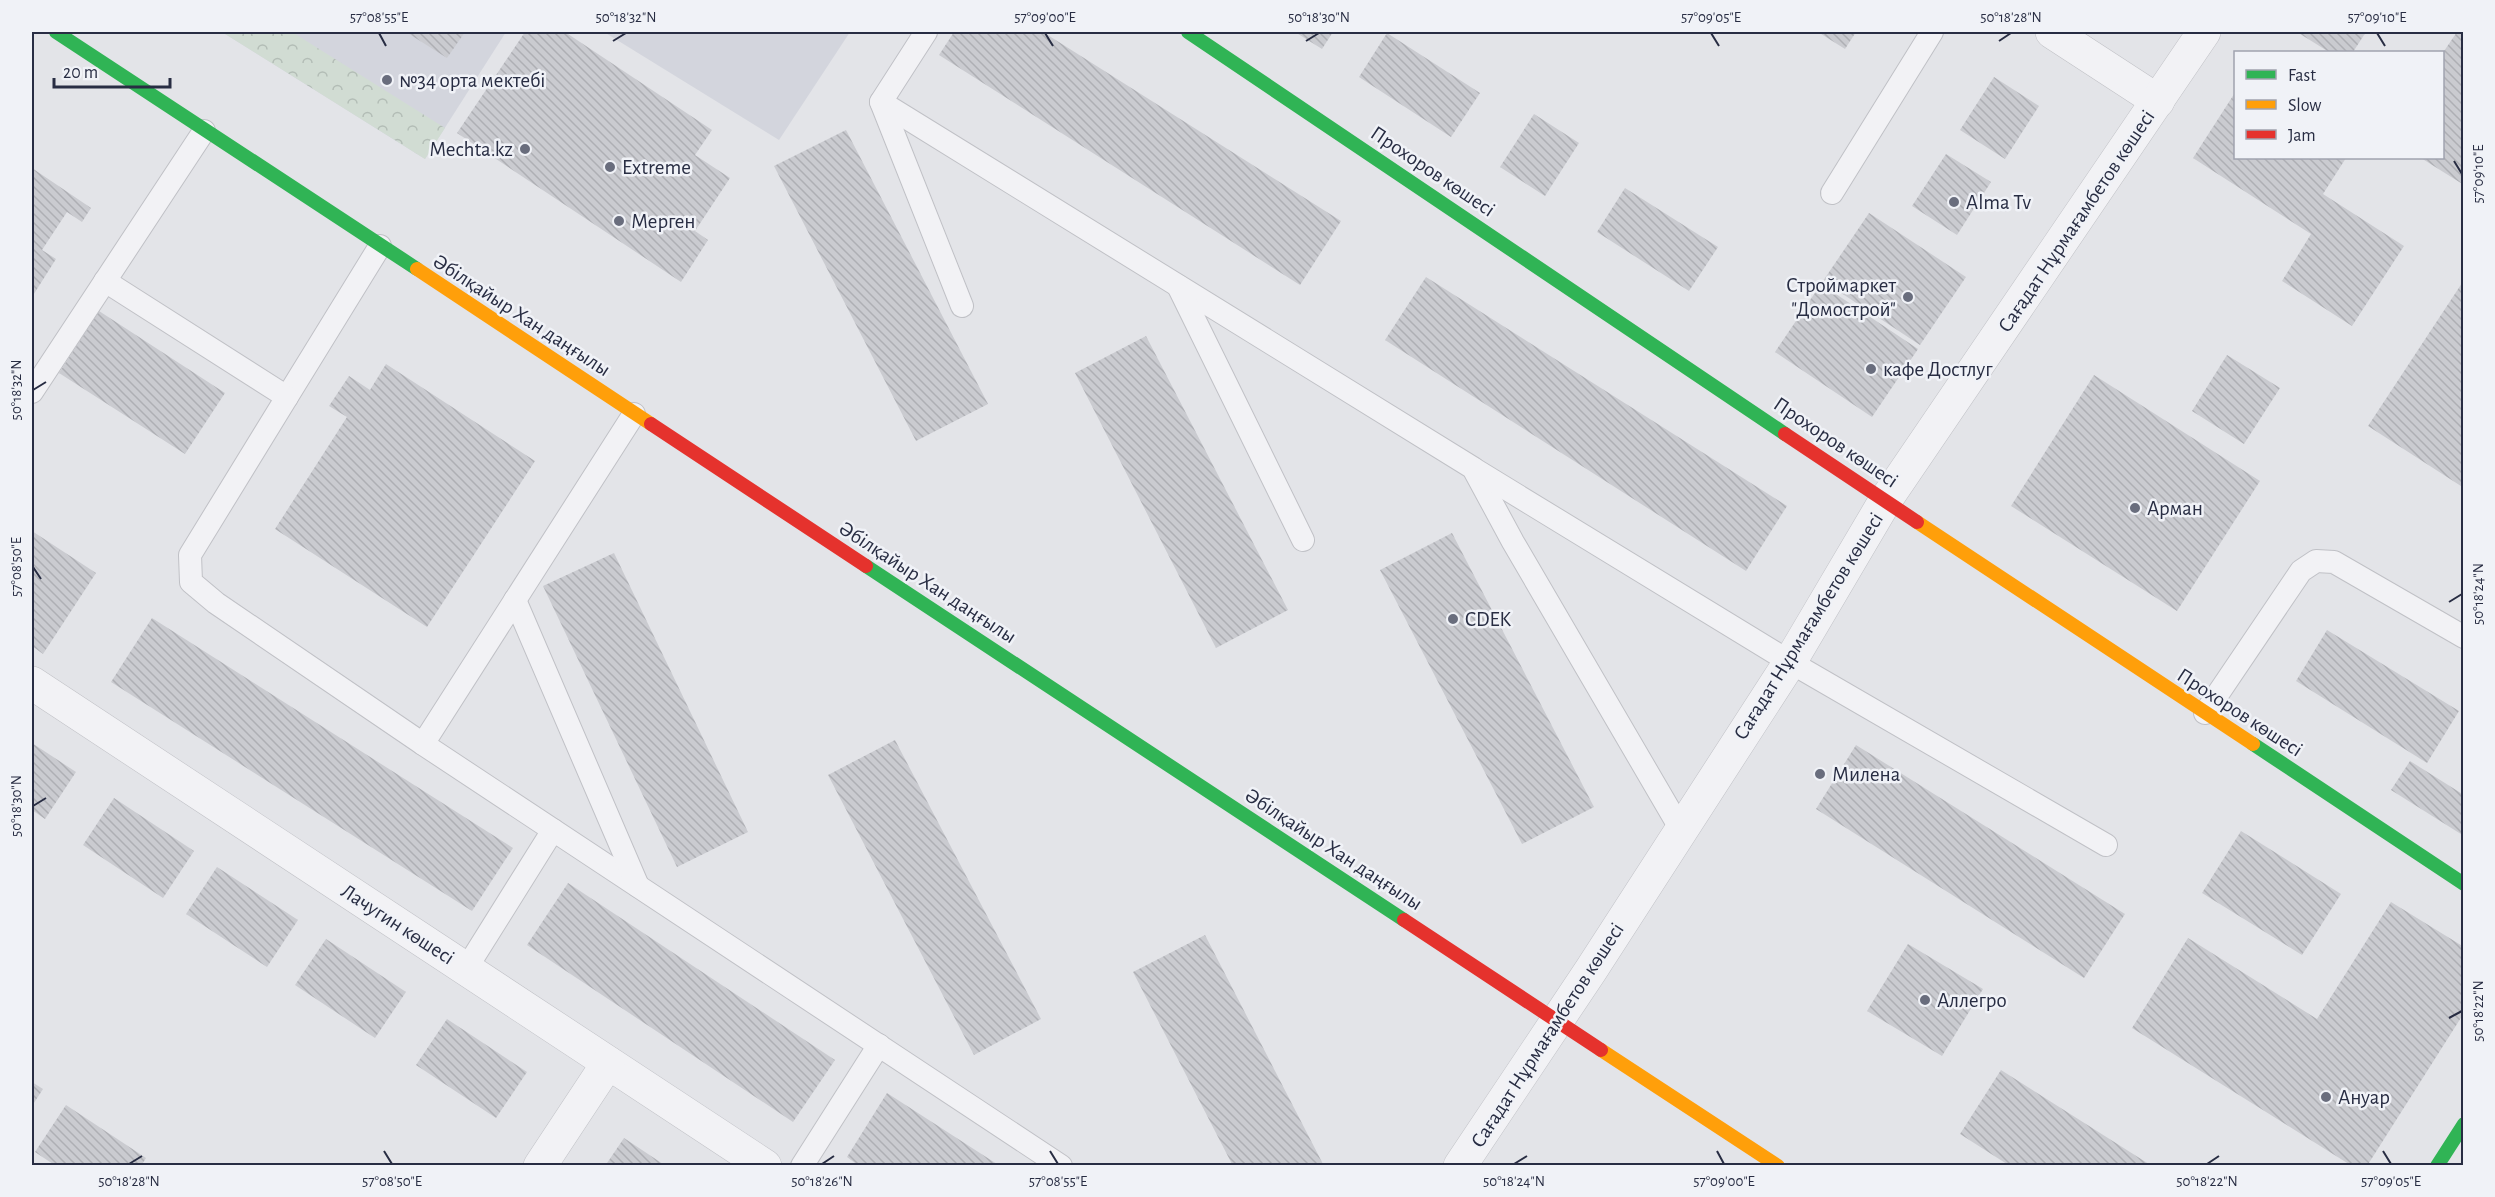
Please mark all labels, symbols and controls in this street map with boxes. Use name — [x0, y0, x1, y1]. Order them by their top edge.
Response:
text: 57°08'55"E — [350, 10, 408, 25]
text: 50°18'32"N — [596, 10, 656, 25]
text: 57°09'00"E — [1014, 10, 1076, 25]
text: 50°18'30"N — [1288, 10, 1350, 25]
text: 57°09'05"E — [1681, 10, 1741, 25]
text: 50°18'28"N — [1980, 10, 2042, 25]
text: 57°09'10"E — [2348, 10, 2406, 25]
scale bar — [54, 51, 170, 89]
legend — [2234, 51, 2444, 159]
text: 20 m — [63, 64, 98, 82]
text: Fast — [2288, 67, 2316, 85]
place label: №34 орта мектебі — [399, 70, 545, 91]
marker: №34 орта мектебі — [380, 73, 394, 87]
text: Slow — [2288, 97, 2321, 115]
street label: Сағадат Нұрмағамбетов көшесі — [1994, 106, 2159, 336]
street label: Прохоров көшесі — [1367, 122, 1499, 221]
text: Jam — [2288, 127, 2316, 145]
place label: Mechta.kz — [430, 139, 513, 160]
marker: Mechta.kz — [518, 142, 532, 156]
text: 57°09'10"E — [2471, 145, 2486, 203]
place label: Extreme — [622, 157, 691, 178]
marker: Extreme — [603, 160, 617, 174]
place label: Alma Tv — [1966, 192, 2031, 213]
marker: Alma Tv — [1947, 195, 1961, 209]
place label: Мерген — [631, 211, 696, 232]
marker: Мерген — [612, 214, 626, 228]
street label: Әбілқайыр Хан даңғылы — [429, 250, 614, 380]
place label: Строймаркет "Домострой" — [1786, 275, 1896, 320]
marker: Строймаркет "Домострой" — [1901, 290, 1915, 304]
place label: кафе Достлуг — [1883, 359, 1993, 380]
text: 50°18'32"N — [9, 360, 24, 420]
marker: кафе Достлуг — [1864, 362, 1878, 376]
street label: Прохоров көшесі — [1770, 393, 1902, 492]
place label: Арман — [2147, 498, 2203, 519]
marker: Арман — [2128, 501, 2142, 515]
street label: Сағадат Нұрмағамбетов көшесі — [1730, 509, 1887, 744]
street label: Әбілқайыр Хан даңғылы — [835, 517, 1020, 647]
text: 57°08'50"E — [9, 537, 24, 597]
text: 50°18'24"N — [2471, 563, 2486, 625]
place label: CDEK — [1465, 609, 1512, 630]
marker: CDEK — [1446, 612, 1460, 626]
street label: Прохоров көшесі — [2173, 664, 2306, 761]
place label: Милена — [1832, 764, 1901, 785]
marker: Милена — [1813, 767, 1827, 781]
text: 50°18'30"N — [9, 775, 24, 837]
street label: Әбілқайыр Хан даңғылы — [1241, 784, 1426, 914]
street label: Лачугин көшесі — [337, 880, 458, 969]
street label: Сағадат Нұрмағамбетов көшесі — [1467, 919, 1628, 1151]
text: 50°18'22"N — [2471, 980, 2486, 1042]
place label: Аллегро — [1937, 990, 2007, 1011]
marker: Аллегро — [1918, 993, 1932, 1007]
place label: Ануар — [2338, 1087, 2390, 1108]
marker: Ануар — [2319, 1090, 2333, 1104]
text: 50°18'28"N — [98, 1174, 160, 1189]
text: 57°08'50"E — [362, 1174, 422, 1189]
text: 50°18'26"N — [791, 1174, 853, 1189]
text: 57°08'55"E — [1029, 1174, 1087, 1189]
text: 50°18'24"N — [1483, 1174, 1545, 1189]
text: 57°09'00"E — [1693, 1174, 1755, 1189]
text: 50°18'22"N — [2176, 1174, 2238, 1189]
text: 57°09'05"E — [2361, 1174, 2421, 1189]

